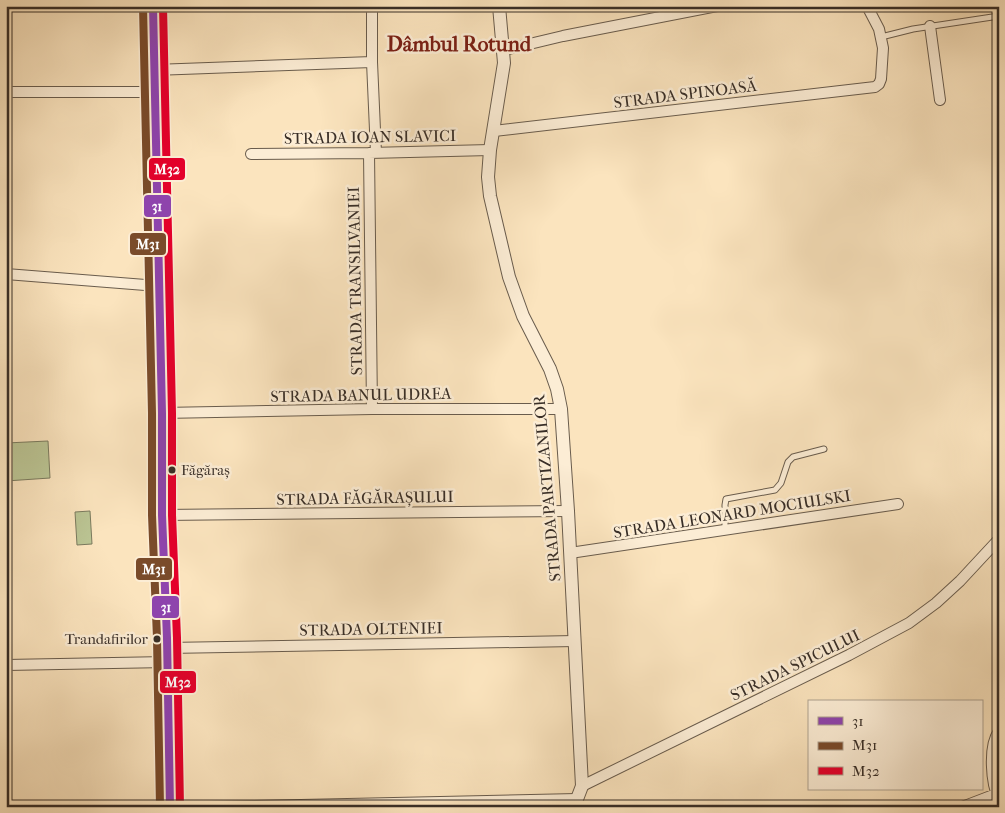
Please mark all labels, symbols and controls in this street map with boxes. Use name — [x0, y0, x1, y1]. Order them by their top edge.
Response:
district label: Dâmbul Rotund — [387, 32, 532, 56]
street label: STRADA SPINOASĂ — [612, 75, 758, 112]
street label: STRADA IOAN SLAVICI — [284, 126, 456, 148]
line badge: M32 — [148, 157, 186, 181]
text: M32 — [153, 161, 180, 178]
street label: STRADA TRANSILVANIEI — [344, 187, 366, 375]
line badge: 31 — [143, 194, 172, 218]
text: 31 — [152, 198, 162, 215]
line badge: M31 — [129, 232, 167, 256]
text: M31 — [135, 236, 160, 253]
street label: STRADA BANUL UDREA — [270, 384, 452, 406]
street label: STRADA PARTIZANILOR — [529, 392, 565, 582]
place label: Făgăraș — [181, 461, 230, 479]
marker: Făgăraș — [167, 465, 177, 475]
street label: STRADA FĂGĂRAȘULUI — [276, 486, 454, 509]
street label: STRADA LEONARD MOCIULSKI — [612, 486, 852, 542]
line badge: M31 — [135, 557, 173, 581]
text: M31 — [141, 561, 166, 578]
line badge: 31 — [151, 595, 180, 619]
text: 31 — [161, 599, 171, 616]
street label: STRADA OLTENIEI — [299, 618, 443, 640]
street label: STRADA SPICULUI — [727, 625, 863, 705]
place label: Trandafirilor — [65, 630, 149, 648]
marker: Trandafirilor — [152, 634, 162, 644]
line badge: M32 — [159, 670, 197, 694]
text: M32 — [164, 674, 191, 691]
legend — [808, 700, 982, 790]
text: 31 — [852, 712, 864, 730]
text: M31 — [852, 736, 877, 754]
text: M32 — [852, 762, 880, 780]

